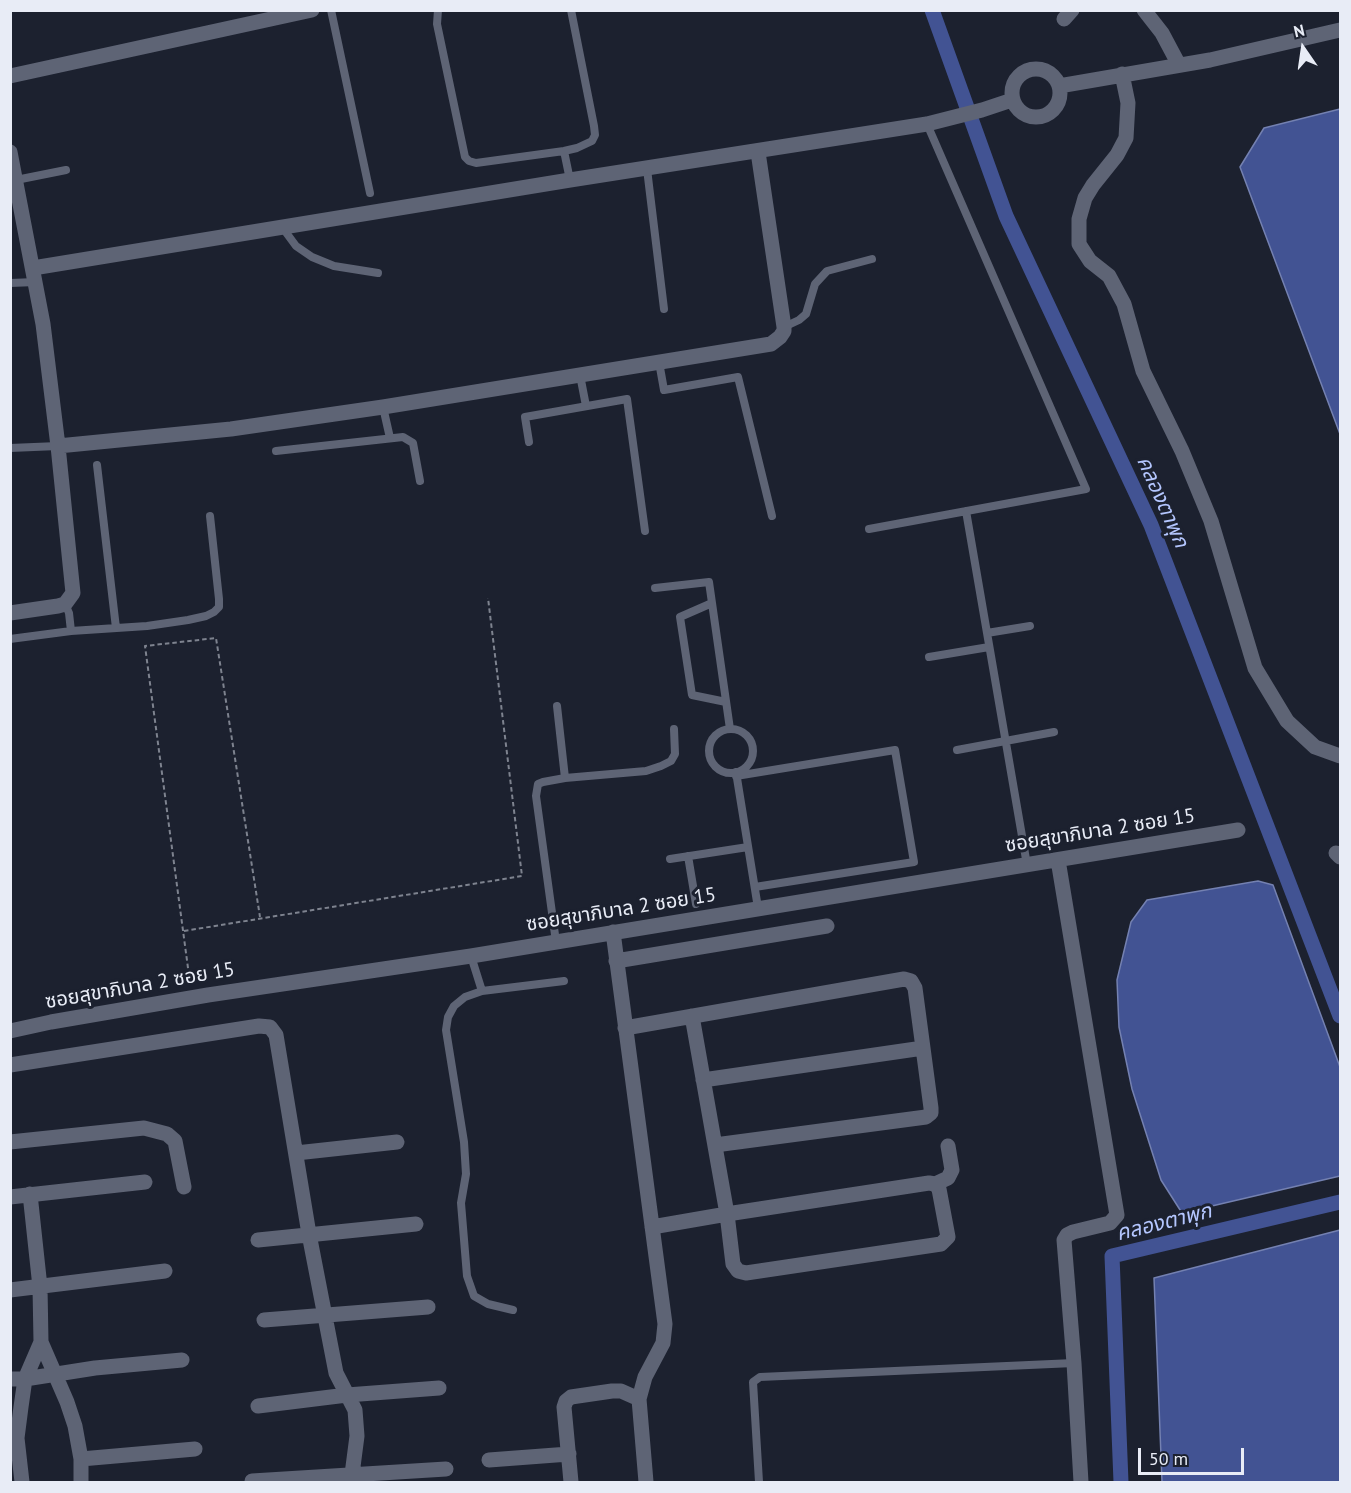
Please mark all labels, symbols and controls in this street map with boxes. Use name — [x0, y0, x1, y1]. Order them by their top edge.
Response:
north arrow — [1273, 18, 1333, 78]
text: N — [1292, 20, 1306, 41]
water label: คลองตาพุก — [1131, 452, 1193, 552]
street label: ซอยสุขาภิบาล 2 ซอย 15 — [1003, 804, 1197, 858]
street label: ซอยสุขาภิบาล 2 ซอย 15 — [524, 883, 718, 937]
street label: ซอยสุขาภิบาล 2 ซอย 15 — [43, 958, 237, 1014]
water label: คลองตาพุก — [1114, 1199, 1214, 1247]
scale bar — [1141, 1436, 1248, 1474]
text: 50 m — [1149, 1447, 1188, 1470]

